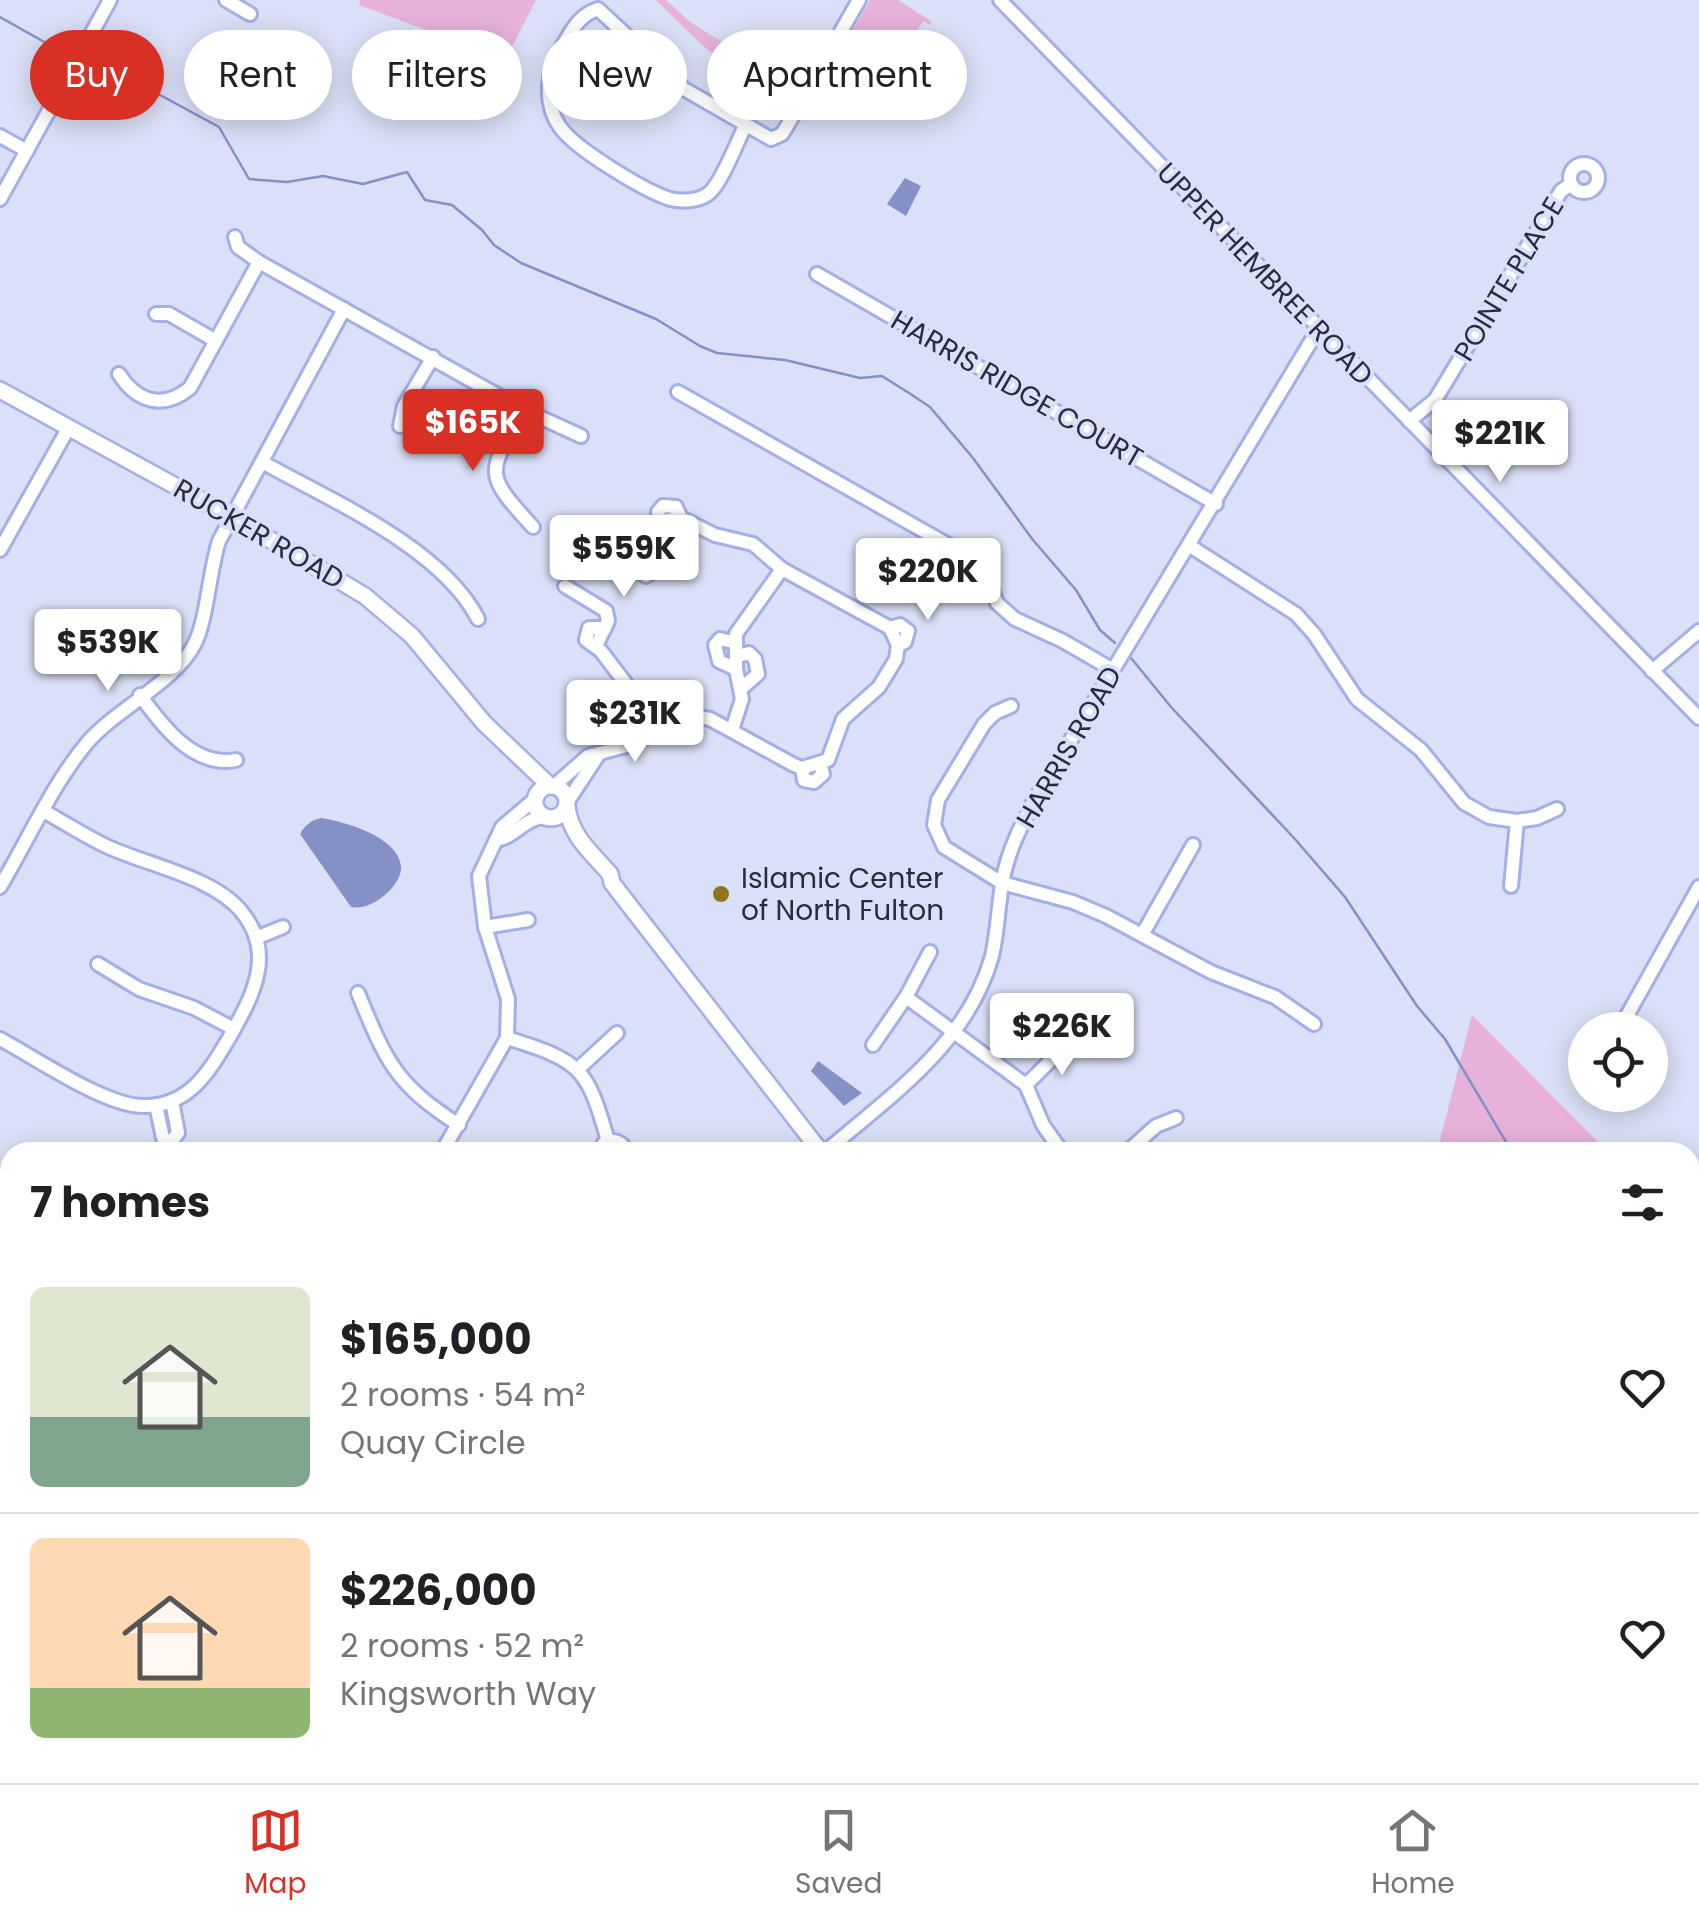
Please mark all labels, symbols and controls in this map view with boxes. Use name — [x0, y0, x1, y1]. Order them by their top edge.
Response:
chip: Buy — [30, 30, 164, 120]
chip: Rent — [184, 30, 332, 120]
chip: Filters — [352, 30, 522, 120]
chip: New — [542, 30, 687, 120]
chip: Apartment — [707, 30, 967, 120]
street label: UPPER HEMBREE ROAD — [1148, 154, 1382, 394]
street label: POINTE PLACE — [1445, 190, 1573, 368]
street label: HARRIS RIDGE COURT — [884, 301, 1150, 477]
pin: $165K — [403, 389, 543, 474]
text: $165K — [425, 399, 521, 444]
pin: $221K — [1430, 400, 1570, 485]
text: $221K — [1454, 410, 1546, 455]
street label: RUCKER ROAD — [167, 469, 351, 599]
pin: $559K — [554, 515, 694, 600]
text: $559K — [572, 525, 676, 570]
pin: $220K — [858, 538, 998, 623]
text: $220K — [878, 548, 978, 593]
pin: $539K — [38, 609, 178, 694]
text: $539K — [56, 619, 160, 664]
street label: HARRIS ROAD — [1007, 659, 1131, 835]
pin: $231K — [565, 680, 705, 765]
text: $231K — [588, 690, 682, 735]
place label: Islamic Center of North Fulton — [741, 859, 944, 930]
marker: Islamic Center of North Fulton — [710, 883, 732, 905]
pin: $226K — [992, 993, 1132, 1078]
text: $226K — [1012, 1003, 1112, 1048]
map controls — [1568, 1012, 1668, 1112]
button: locate — [1568, 1012, 1668, 1112]
text: 7 homes — [30, 1173, 210, 1232]
icon: filters — [1615, 1175, 1670, 1230]
text: $165,000 — [340, 1310, 532, 1369]
icon: home — [110, 1327, 230, 1447]
icon: heart — [1615, 1360, 1670, 1415]
text: 2 rooms · 54 m² — [340, 1372, 586, 1417]
text: Quay Circle — [340, 1420, 526, 1465]
text: $226,000 — [340, 1561, 537, 1620]
icon: home — [110, 1578, 230, 1698]
icon: heart — [1615, 1611, 1670, 1666]
text: 2 rooms · 52 m² — [340, 1623, 584, 1668]
text: Kingsworth Way — [340, 1671, 596, 1716]
tab: Map — [244, 1803, 306, 1905]
tab: Saved — [795, 1803, 882, 1905]
tab: Home — [1371, 1803, 1455, 1905]

